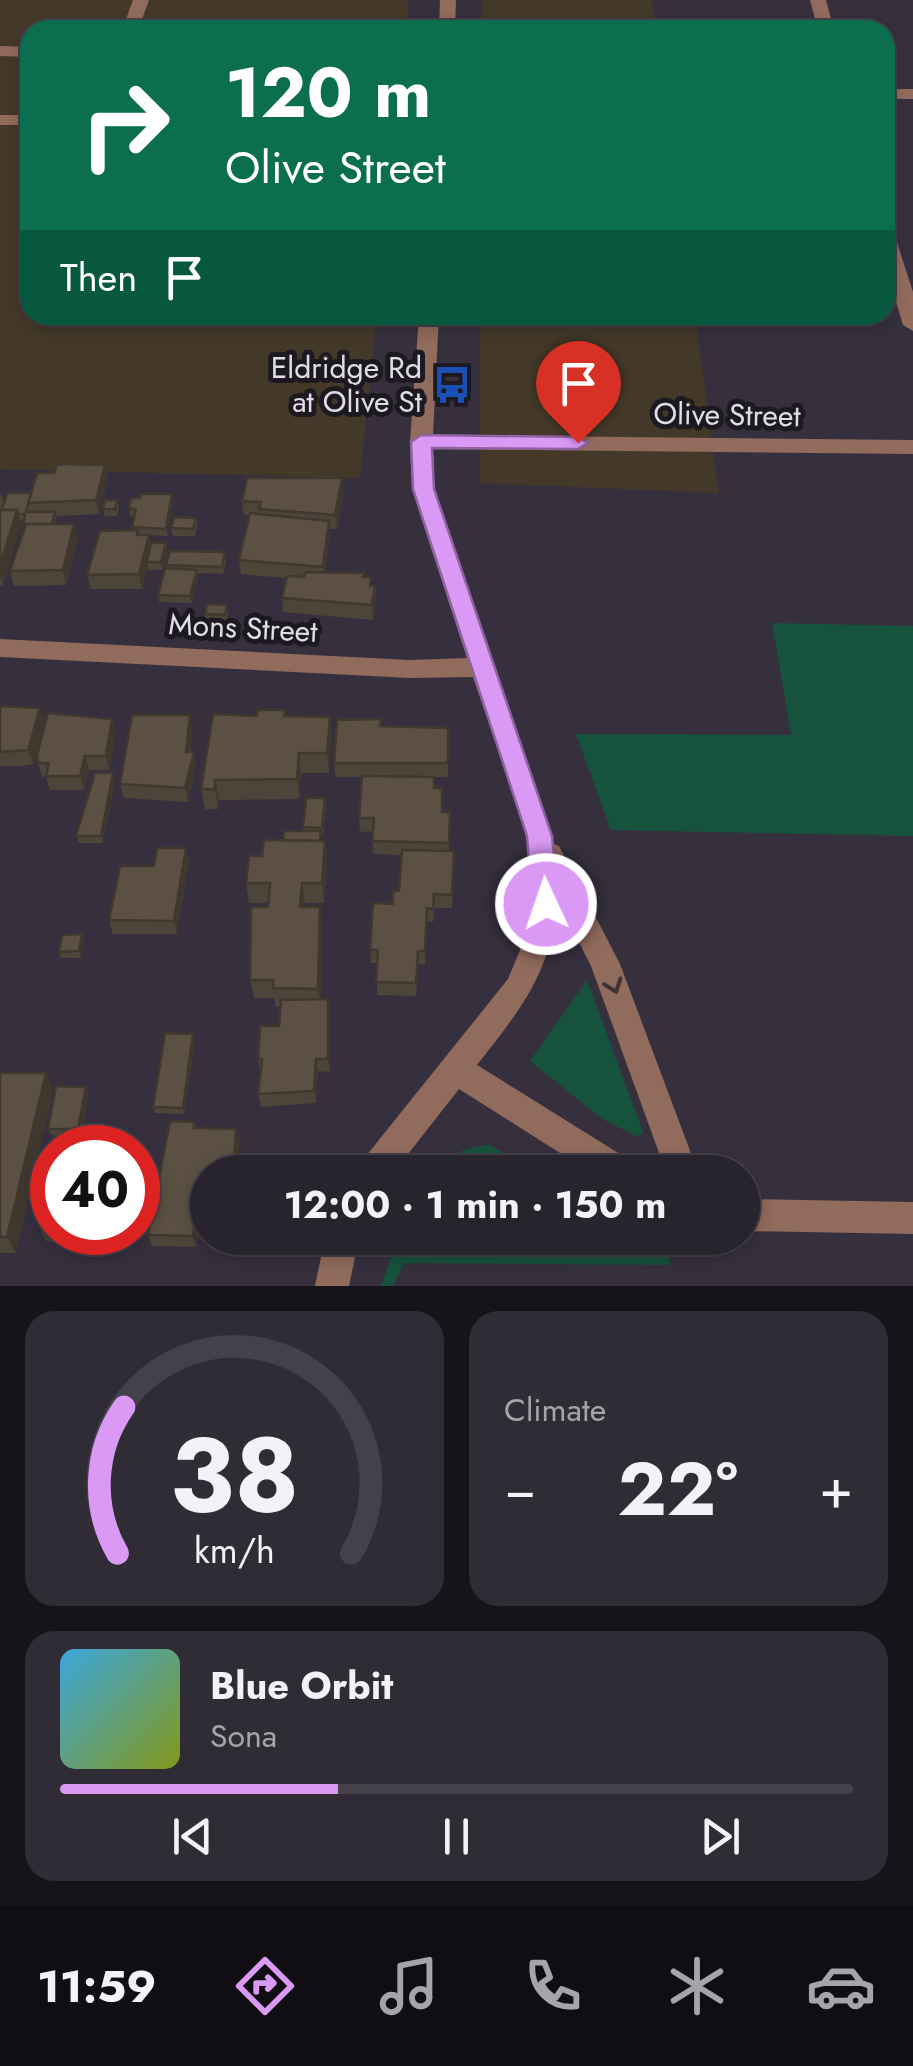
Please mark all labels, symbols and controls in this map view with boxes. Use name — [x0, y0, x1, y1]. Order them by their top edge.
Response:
text: 120 m — [225, 42, 431, 143]
icon: right — [60, 60, 190, 190]
text: Olive Street — [225, 135, 446, 200]
text: Then — [60, 250, 137, 305]
icon: arrive — [157, 250, 212, 305]
pin — [536, 341, 621, 444]
place label: Eldridge Rd at Olive St — [271, 346, 423, 423]
icon: arrive — [551, 356, 606, 411]
bus stop icon: Eldridge Rd at Olive St — [431, 364, 473, 406]
street label: Olive Street — [653, 392, 802, 437]
street label: Mons Street — [167, 602, 319, 653]
position arrow — [494, 852, 598, 956]
one-way arrow — [602, 976, 622, 994]
speed limit sign: 40 — [30, 1125, 160, 1255]
text: 12:00 · 1 min · 150 m — [284, 1177, 666, 1232]
text: Climate — [504, 1387, 606, 1433]
text: 38 — [170, 1400, 299, 1550]
text: 22° — [617, 1435, 738, 1543]
text: − — [504, 1449, 536, 1529]
text: + — [819, 1449, 853, 1529]
text: km/h — [194, 1525, 275, 1576]
text: Blue Orbit — [210, 1658, 393, 1713]
text: Sona — [210, 1713, 277, 1759]
icon: previous — [165, 1809, 220, 1864]
icon: pause — [429, 1809, 484, 1864]
icon: next — [693, 1809, 748, 1864]
icon: directions — [230, 1951, 300, 2021]
icon: music — [374, 1951, 444, 2021]
icon: phone — [518, 1951, 588, 2021]
icon: climate — [662, 1951, 732, 2021]
icon: car — [806, 1951, 876, 2021]
text: 11:59 — [37, 1954, 156, 2019]

